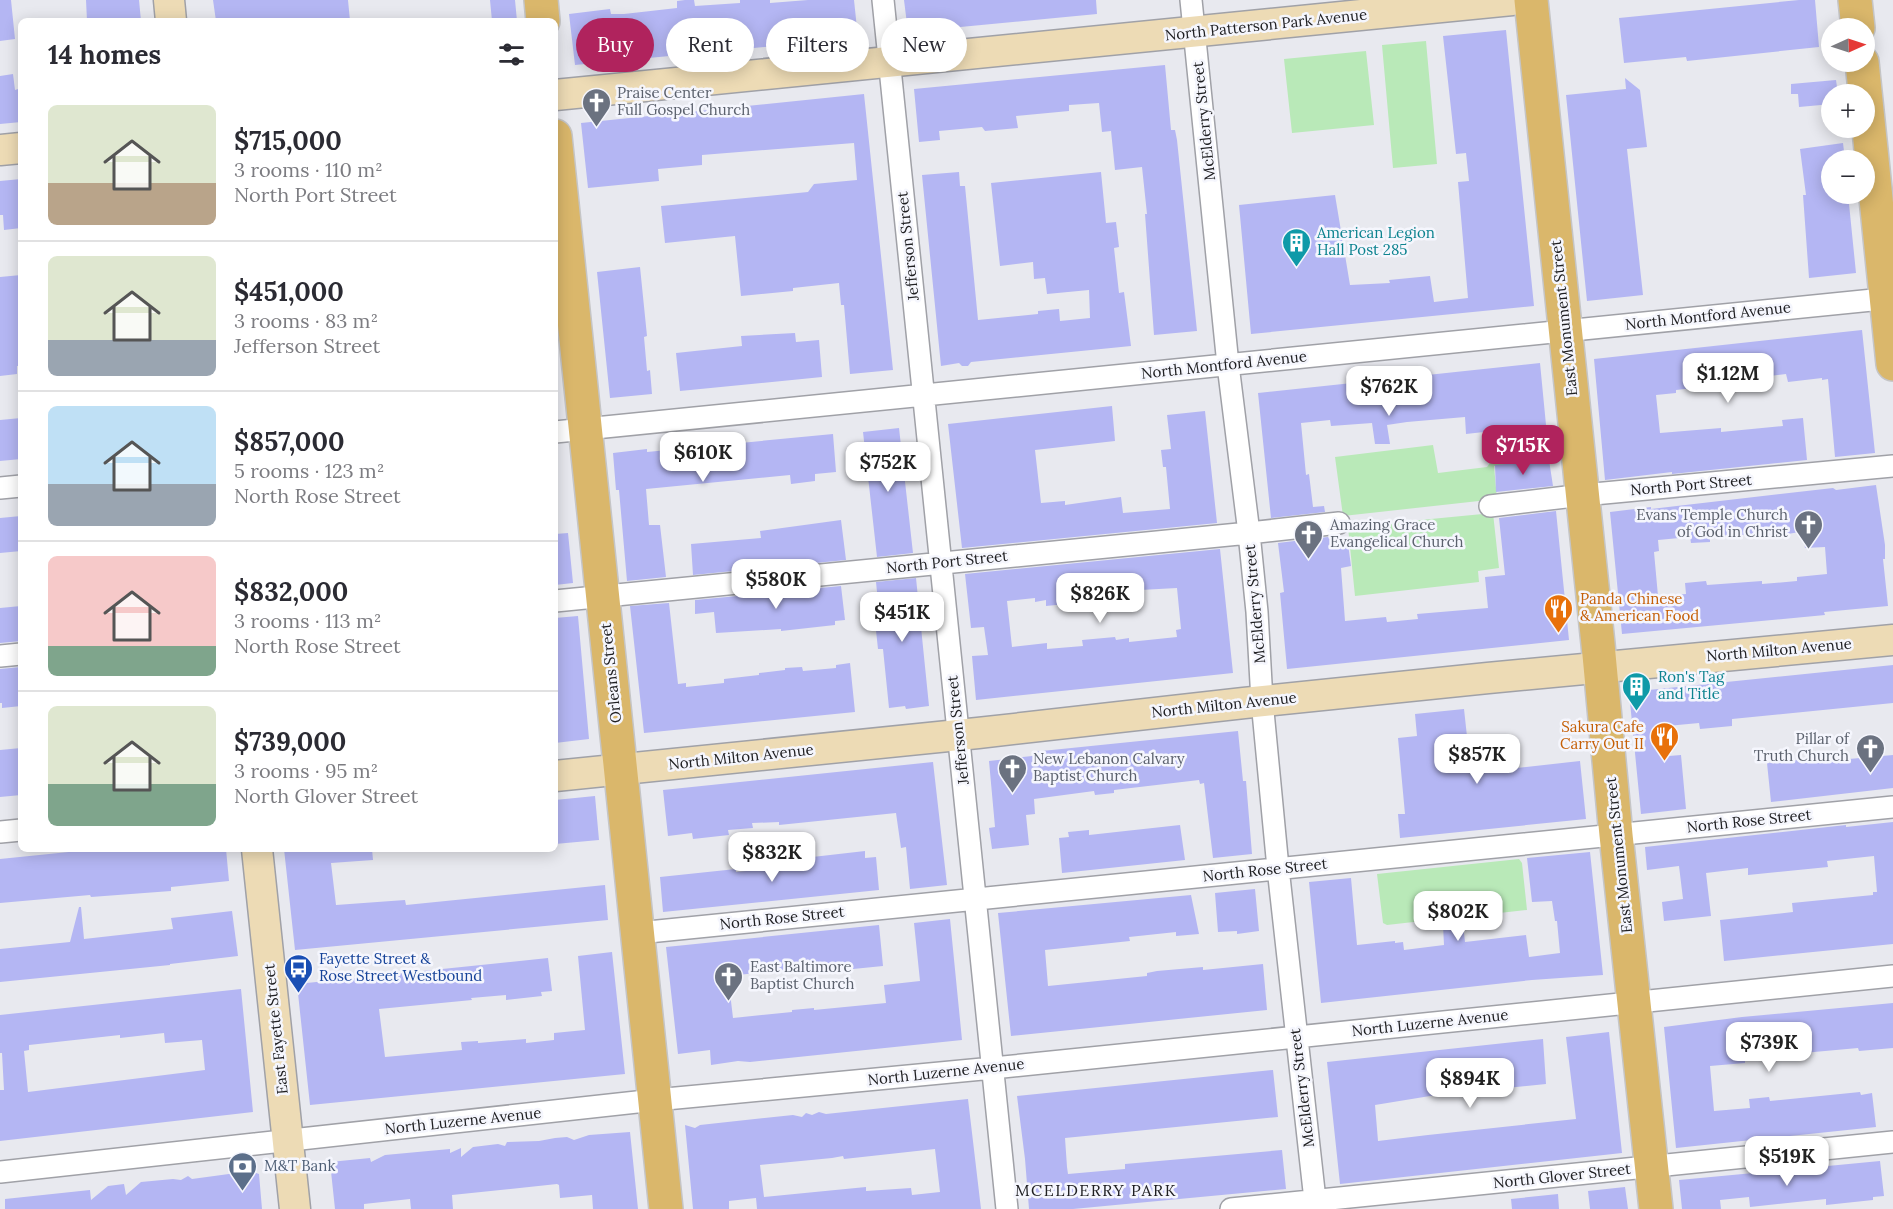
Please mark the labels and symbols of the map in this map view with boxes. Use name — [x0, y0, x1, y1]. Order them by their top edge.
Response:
street label: North Patterson Park Avenue — [1164, 4, 1368, 45]
north arrow — [1821, 18, 1875, 72]
street label: McElderry Street — [1188, 60, 1219, 181]
place label: Praise Center Full Gospel Church — [617, 83, 750, 119]
church icon: Praise Center Full Gospel Church — [580, 86, 612, 128]
street label: Jefferson Street — [892, 190, 923, 303]
place label: American Legion Hall Post 285 — [1316, 223, 1435, 259]
building icon: American Legion Hall Post 285 — [1280, 226, 1312, 268]
street label: East Monument Street — [1546, 239, 1581, 397]
street label: North Montford Avenue — [1624, 297, 1792, 334]
street label: North Montford Avenue — [1140, 346, 1308, 383]
pin: $1.12M — [1679, 353, 1777, 404]
pin: $762K — [1347, 366, 1431, 417]
pin: $715K — [1481, 425, 1565, 476]
pin: $610K — [661, 432, 745, 483]
pin: $752K — [846, 442, 930, 493]
street label: North Port Street — [1629, 470, 1753, 499]
place label: Evans Temple Church of God in Christ — [1636, 505, 1788, 541]
church icon: Evans Temple Church of God in Christ — [1793, 508, 1825, 550]
place label: Amazing Grace Evangelical Church — [1329, 515, 1464, 551]
church icon: Amazing Grace Evangelical Church — [1293, 518, 1325, 560]
street label: McElderry Street — [1240, 544, 1269, 664]
street label: North Port Street — [885, 546, 1009, 577]
pin: $580K — [734, 559, 818, 610]
pin: $826K — [1058, 573, 1142, 624]
place label: Panda Chinese & American Food — [1580, 589, 1699, 625]
pin: $451K — [860, 592, 944, 643]
restaurant icon: Panda Chinese & American Food — [1543, 592, 1575, 634]
street label: Orleans Street — [596, 622, 625, 724]
street label: North Milton Avenue — [1705, 634, 1853, 665]
place label: Ron's Tag and Title — [1658, 667, 1725, 703]
building icon: Ron's Tag and Title — [1621, 670, 1653, 712]
street label: Jefferson Street — [942, 674, 973, 787]
street label: North Milton Avenue — [1150, 687, 1298, 722]
place label: Sakura Cafe Carry Out II — [1560, 717, 1644, 753]
restaurant icon: Sakura Cafe Carry Out II — [1649, 720, 1681, 762]
place label: Pillar of Truth Church — [1754, 729, 1850, 765]
church icon: Pillar of Truth Church — [1854, 732, 1886, 774]
pin: $857K — [1435, 734, 1519, 785]
street label: North Milton Avenue — [667, 739, 815, 774]
place label: New Lebanon Calvary Baptist Church — [1033, 749, 1185, 785]
church icon: New Lebanon Calvary Baptist Church — [996, 752, 1028, 794]
street label: East Monument Street — [1601, 776, 1636, 934]
street label: North Rose Street — [1686, 805, 1812, 836]
pin: $832K — [730, 832, 814, 883]
street label: North Rose Street — [1202, 854, 1328, 885]
pin: $802K — [1416, 891, 1500, 942]
street label: North Rose Street — [719, 902, 845, 933]
place label: Fayette Street & Rose Street Westbound — [319, 949, 482, 985]
bus stop icon: Fayette Street & Rose Street Westbound — [282, 952, 314, 994]
place label: East Baltimore Baptist Church — [750, 957, 855, 993]
church icon: East Baltimore Baptist Church — [713, 960, 745, 1002]
street label: East Fayette Street — [259, 963, 292, 1095]
street label: North Luzerne Avenue — [1351, 1005, 1509, 1040]
pin: $739K — [1727, 1022, 1811, 1073]
street label: McElderry Street — [1285, 1027, 1318, 1149]
street label: North Luzerne Avenue — [867, 1054, 1025, 1089]
pin: $894K — [1428, 1058, 1512, 1109]
street label: North Luzerne Avenue — [384, 1103, 542, 1138]
pin: $519K — [1745, 1136, 1829, 1187]
bank icon: M&T Bank — [227, 1150, 259, 1192]
place label: M&T Bank — [264, 1156, 336, 1175]
street label: North Glover Street — [1492, 1159, 1632, 1192]
district label: MCELDERRY PARK — [1015, 1180, 1177, 1200]

